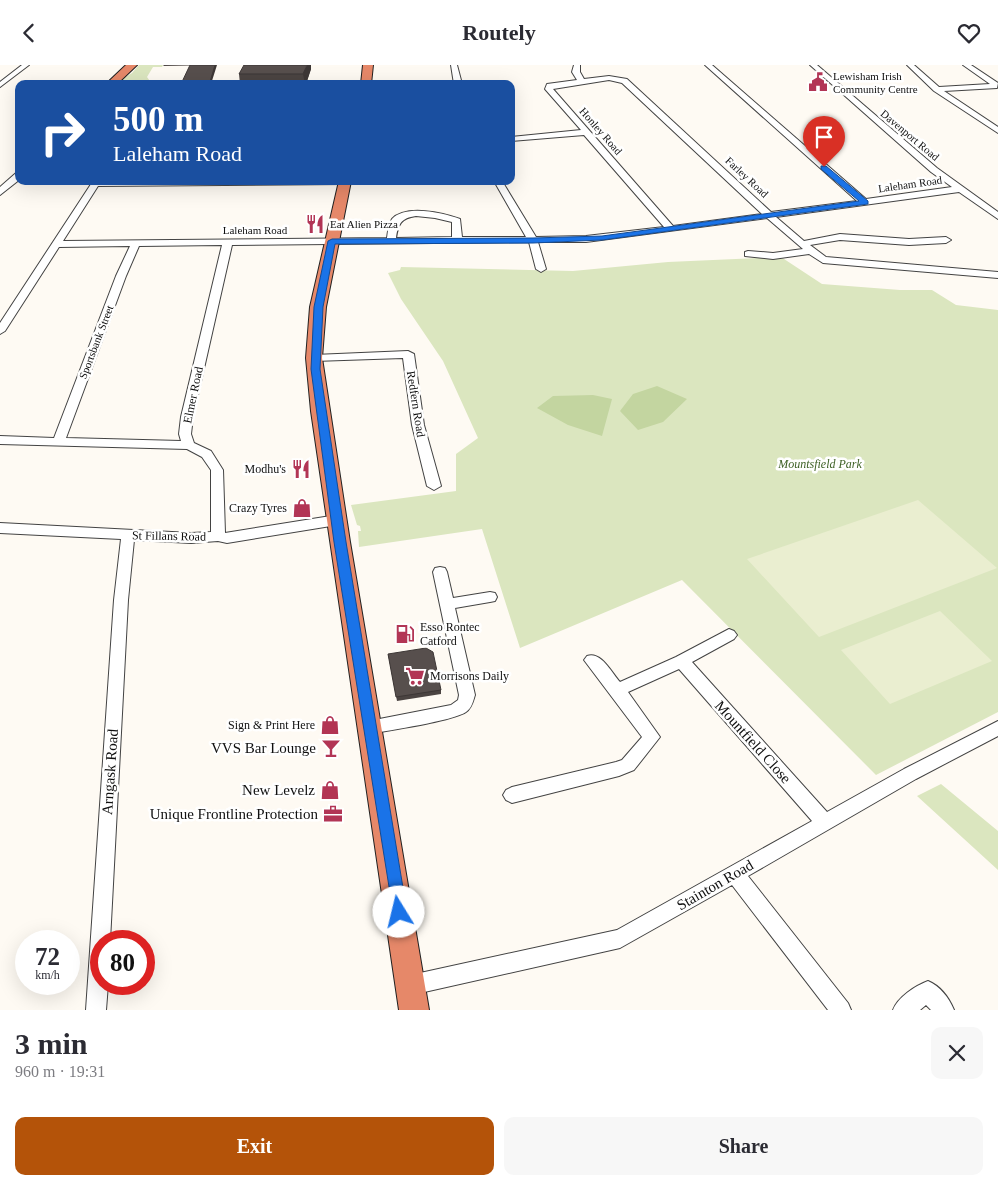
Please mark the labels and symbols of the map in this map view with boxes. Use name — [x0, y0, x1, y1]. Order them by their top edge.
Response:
place label: Lewisham Irish Community Centre — [833, 70, 918, 95]
public building icon: Lewisham Irish Community Centre — [807, 71, 829, 93]
street label: Honley Road — [577, 105, 625, 157]
street label: Davenport Road — [878, 107, 942, 163]
pin — [803, 116, 845, 167]
street label: Farley Road — [723, 154, 771, 200]
street label: Laleham Road — [877, 174, 943, 194]
restaurant icon: Eat Alien Pizza — [304, 213, 326, 235]
place label: Eat Alien Pizza — [330, 218, 398, 230]
street label: Laleham Road — [223, 224, 288, 236]
street label: Sportsbank Street — [76, 303, 116, 381]
street label: Elmer Road — [180, 365, 206, 425]
street label: Redfern Road — [404, 370, 428, 438]
park label: Mountsfield Park — [777, 457, 863, 471]
restaurant icon: Modhu's — [290, 458, 312, 480]
place label: Modhu's — [244, 462, 286, 476]
shop icon: Crazy Tyres — [291, 497, 313, 519]
place label: Crazy Tyres — [229, 501, 287, 515]
street label: St Fillans Road — [132, 528, 206, 544]
place label: Esso Rontec Catford — [420, 620, 480, 648]
fuel station icon: Esso Rontec Catford — [394, 623, 416, 645]
supermarket icon: Morrisons Daily — [404, 665, 426, 687]
place label: Morrisons Daily — [430, 669, 509, 683]
street label: Mountfield Close — [712, 697, 794, 787]
shop icon: Sign & Print Here — [319, 714, 341, 736]
place label: Sign & Print Here — [228, 718, 315, 732]
street label: Arngask Road — [99, 728, 121, 816]
bar icon: VVS Bar Lounge — [320, 737, 342, 759]
place label: VVS Bar Lounge — [211, 740, 316, 756]
shop icon: New Levelz — [319, 779, 341, 801]
place label: New Levelz — [242, 782, 315, 798]
office icon: Unique Frontline Protection — [322, 803, 344, 825]
place label: Unique Frontline Protection — [150, 806, 318, 822]
street label: Stainton Road — [674, 856, 756, 913]
position arrow — [372, 885, 424, 937]
speed limit sign: 80 — [90, 930, 155, 995]

